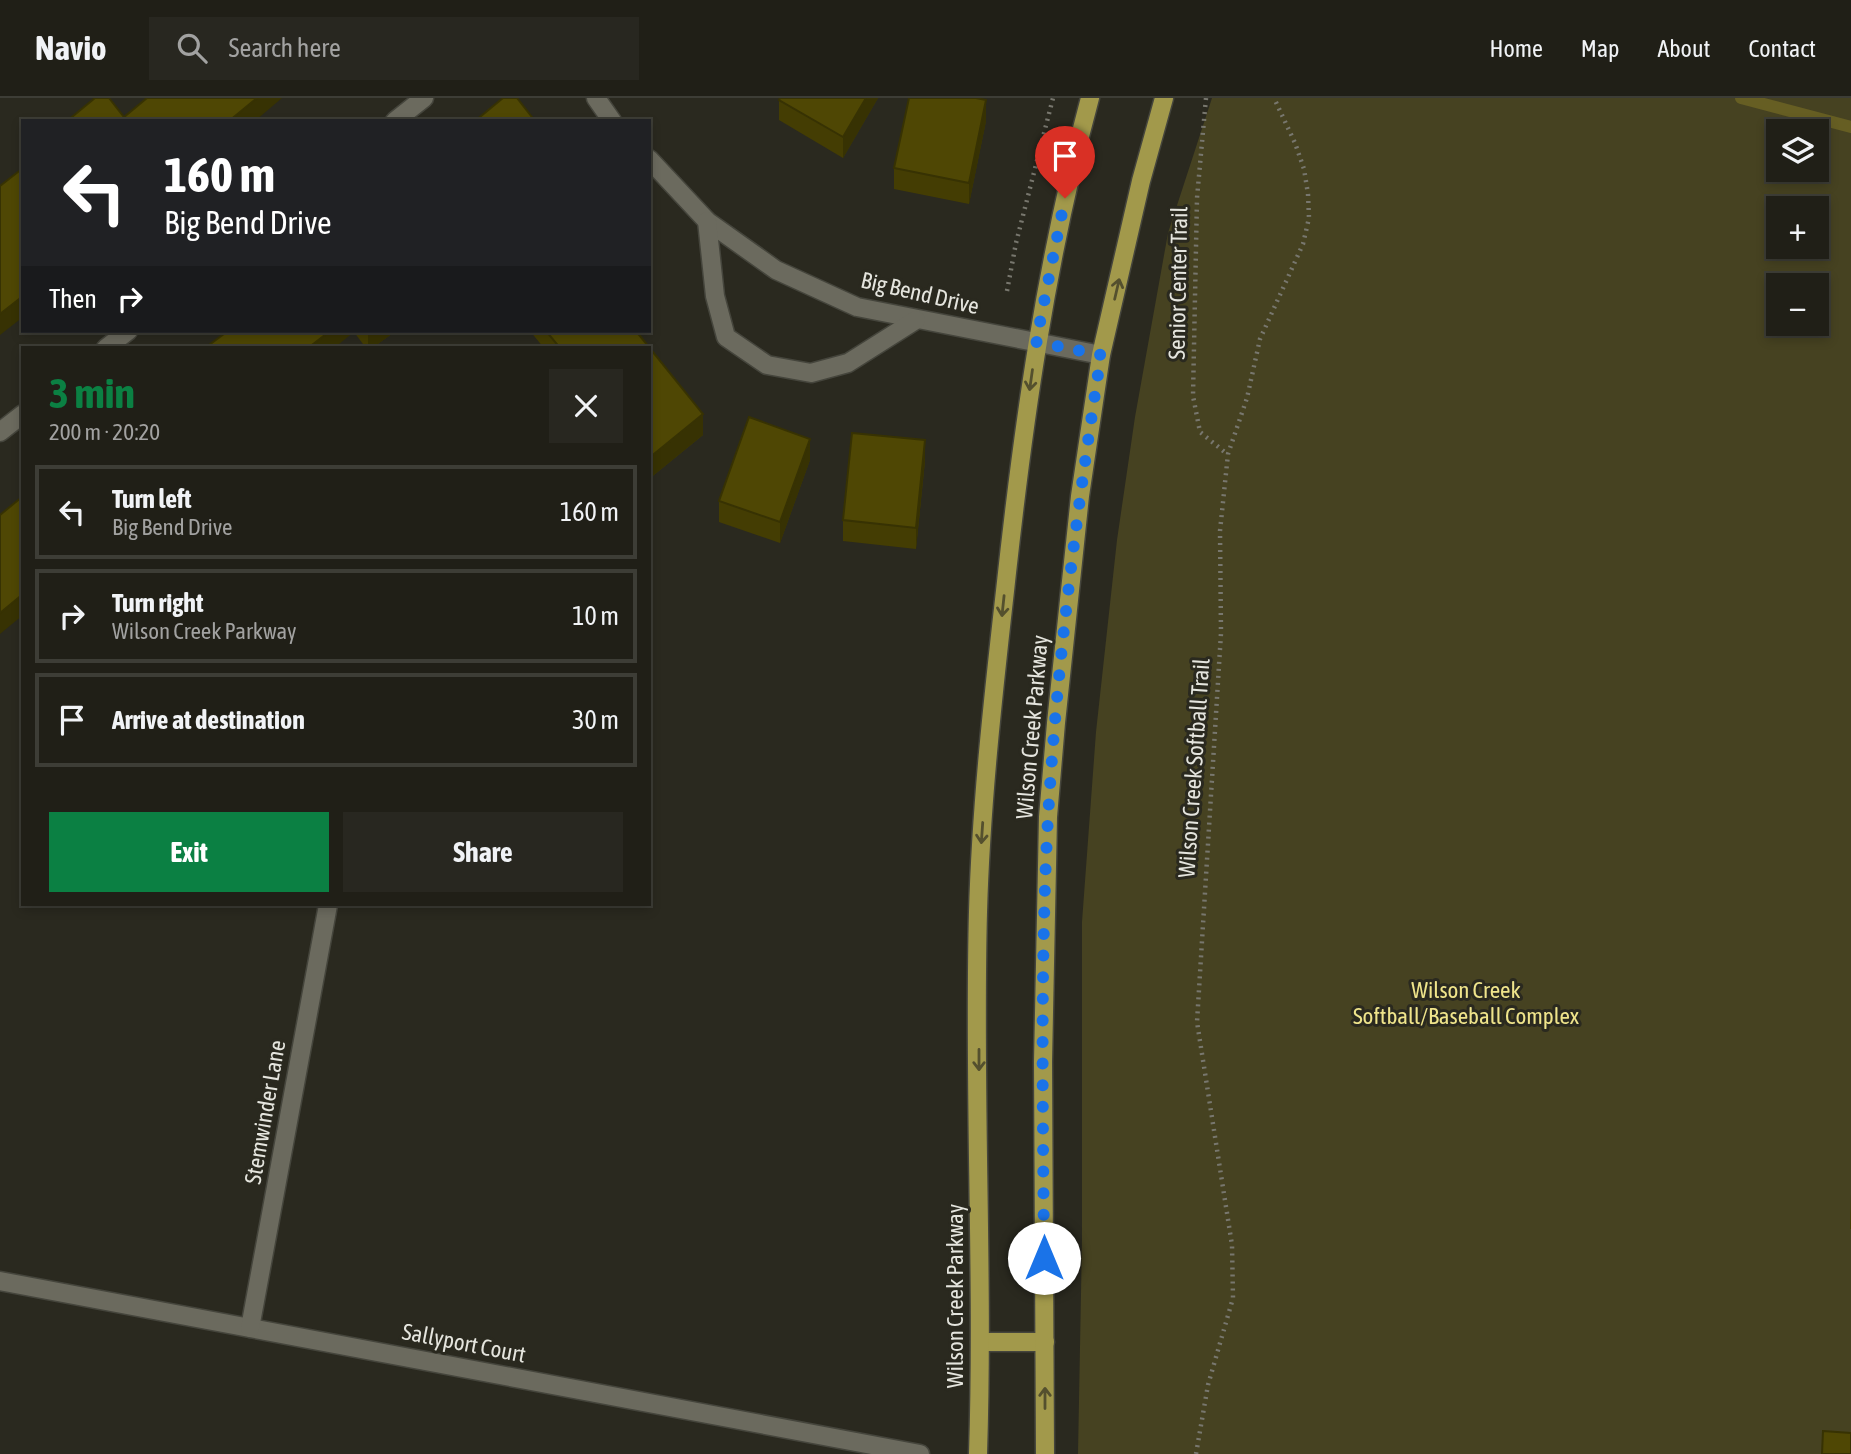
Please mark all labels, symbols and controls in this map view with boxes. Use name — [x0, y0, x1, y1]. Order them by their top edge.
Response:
search box — [149, 17, 639, 80]
text: Navio — [35, 29, 107, 67]
icon: search — [173, 29, 211, 67]
text: Search here — [229, 33, 341, 63]
text: Home — [1489, 35, 1543, 62]
text: Map — [1581, 35, 1619, 62]
text: About — [1657, 35, 1710, 62]
text: Contact — [1748, 35, 1816, 62]
map controls — [1766, 119, 1829, 336]
button: layers — [1766, 119, 1829, 182]
pin — [1035, 126, 1095, 198]
icon: arrive — [1046, 137, 1084, 175]
text: 160 m — [164, 146, 275, 202]
icon: left — [49, 147, 140, 238]
button: + — [1766, 196, 1829, 259]
text: Big Bend Drive — [164, 204, 332, 241]
street label: Senior Center Trail — [1164, 206, 1192, 360]
street label: Big Bend Drive — [858, 267, 982, 319]
button: − — [1766, 273, 1829, 336]
one-way arrow — [1110, 278, 1124, 301]
icon: right — [111, 280, 149, 318]
text: Then — [49, 284, 97, 314]
one-way arrow — [1024, 368, 1037, 391]
text: 3 min — [49, 369, 135, 417]
button: close — [549, 369, 623, 443]
text: 200 m · 20:20 — [49, 419, 160, 445]
text: Turn left — [112, 484, 192, 514]
icon: left — [53, 493, 91, 531]
text: 160 m — [560, 497, 619, 527]
text: Big Bend Drive — [112, 514, 232, 540]
text: Turn right — [112, 588, 203, 618]
one-way arrow — [996, 594, 1009, 617]
icon: right — [53, 597, 91, 635]
text: 10 m — [572, 601, 619, 631]
text: Wilson Creek Parkway — [112, 618, 297, 644]
street label: Wilson Creek Parkway — [1011, 634, 1053, 820]
street label: Wilson Creek Softball Trail — [1173, 657, 1215, 879]
icon: arrive — [53, 701, 91, 739]
text: Arrive at destination — [112, 705, 305, 735]
text: 30 m — [572, 705, 619, 735]
button: Exit — [49, 812, 329, 892]
button: Share — [343, 812, 623, 892]
one-way arrow — [975, 821, 988, 843]
park label: Wilson Creek Softball/Baseball Complex — [1353, 977, 1579, 1029]
street label: Stemwinder Lane — [240, 1038, 290, 1186]
one-way arrow — [972, 1048, 986, 1071]
street label: Wilson Creek Parkway — [942, 1204, 968, 1388]
position arrow — [1007, 1221, 1081, 1295]
street label: Sallyport Court — [400, 1318, 528, 1368]
one-way arrow — [1038, 1387, 1052, 1410]

